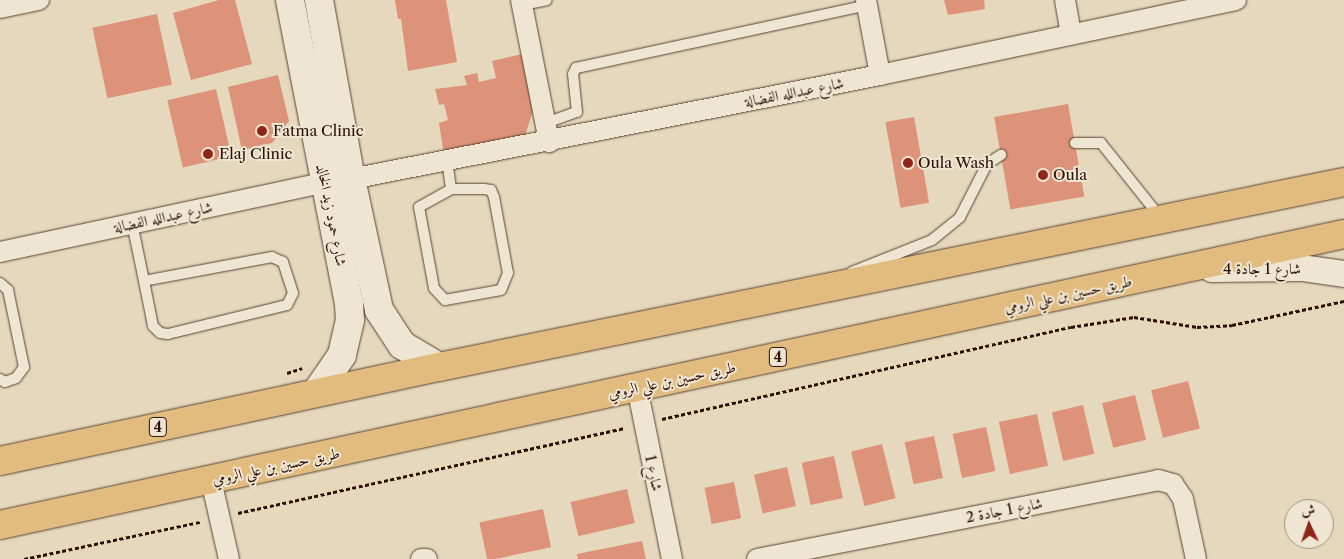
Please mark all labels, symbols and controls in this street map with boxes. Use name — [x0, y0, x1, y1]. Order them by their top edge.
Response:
street label: شارع عبدالله الفضالة — [743, 74, 845, 110]
place label: Fatma Clinic — [273, 122, 364, 140]
marker: Fatma Clinic — [255, 124, 269, 138]
place label: Elaj Clinic — [219, 145, 292, 163]
marker: Elaj Clinic — [201, 147, 215, 161]
place label: Oula Wash — [918, 154, 995, 172]
marker: Oula Wash — [902, 157, 914, 169]
street label: شارع حمود زيد الخالد — [313, 162, 351, 268]
place label: Oula — [1053, 166, 1087, 184]
marker: Oula — [1037, 169, 1049, 181]
street label: شارع عبدالله الفضالة — [112, 198, 214, 236]
street label: شارع 1 جادة 4 — [1223, 260, 1301, 278]
street label: طريق حسين بن علي الرومي — [1003, 272, 1133, 316]
road number: 4 — [768, 346, 788, 368]
street label: طريق حسين بن علي الرومي — [607, 358, 737, 402]
road number: 4 — [148, 416, 168, 438]
street label: طريق حسين بن علي الرومي — [211, 444, 341, 488]
street label: شارع 1 — [641, 453, 667, 493]
street label: شارع 1 جادة 2 — [964, 494, 1044, 526]
north arrow — [1284, 499, 1334, 549]
text: ش — [1301, 501, 1316, 519]

